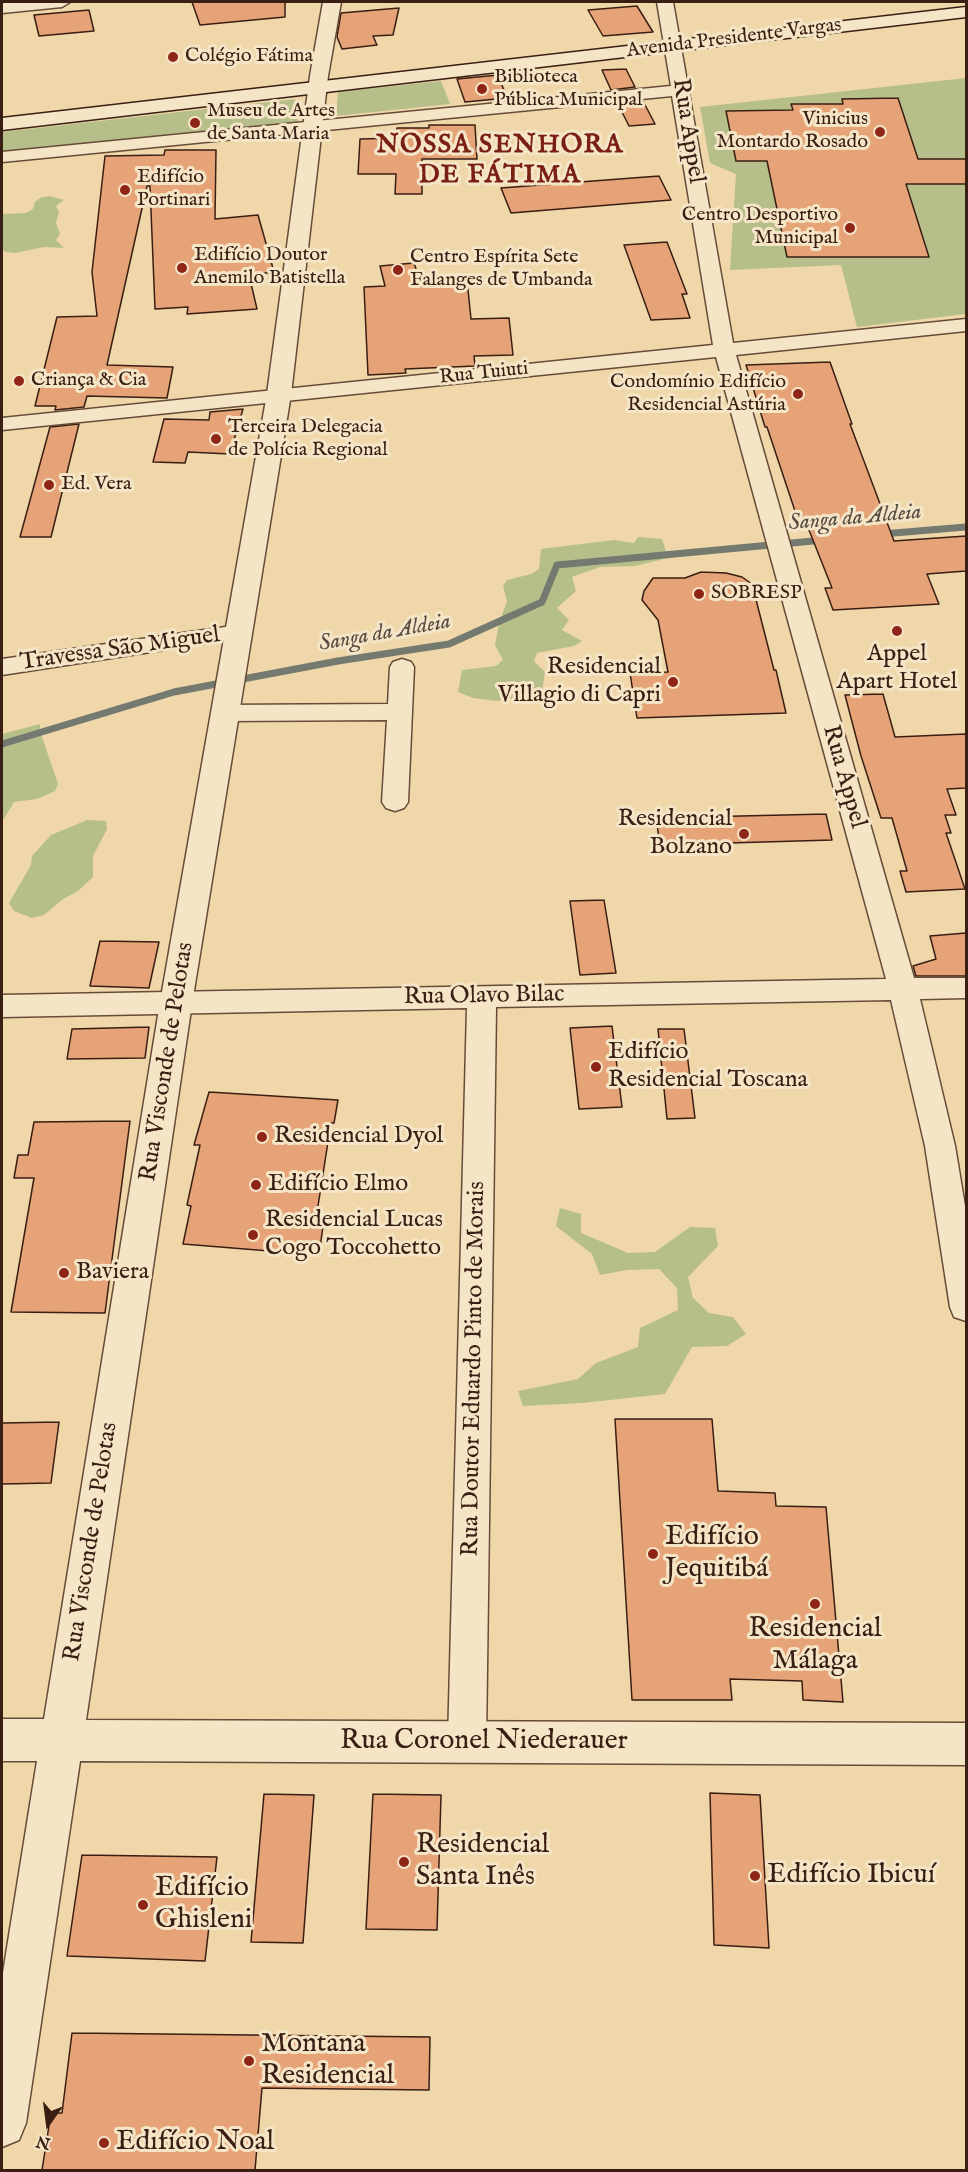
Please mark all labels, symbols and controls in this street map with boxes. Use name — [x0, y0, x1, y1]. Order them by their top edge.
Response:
street label: Avenida Presidente Vargas — [625, 14, 843, 64]
place label: Colégio Fátima — [185, 45, 313, 69]
marker: Colégio Fátima — [166, 50, 180, 64]
place label: Biblioteca Pública Municipal — [494, 66, 643, 113]
street label: Rua Appel — [664, 76, 710, 186]
marker: Biblioteca Pública Municipal — [475, 82, 489, 96]
place label: Museu de Artes de Santa Maria — [207, 100, 335, 147]
place label: Vinicius Montardo Rosado — [716, 108, 868, 155]
marker: Museu de Artes de Santa Maria — [188, 116, 202, 130]
marker: Vinicius Montardo Rosado — [873, 125, 887, 139]
district label: NOSSA SENHORA DE FÁTIMA — [376, 131, 624, 192]
place label: Edifício Portinari — [137, 166, 210, 213]
marker: Edifício Portinari — [118, 183, 132, 197]
place label: Centro Desportivo Municipal — [682, 204, 838, 251]
marker: Centro Desportivo Municipal — [843, 221, 857, 235]
place label: Edifício Doutor Anemilo Batistella — [194, 244, 345, 291]
place label: Centro Espírita Sete Falanges de Umbanda — [410, 246, 593, 293]
marker: Edifício Doutor Anemilo Batistella — [175, 261, 189, 275]
marker: Centro Espírita Sete Falanges de Umbanda — [391, 263, 405, 277]
street label: Rua Tuiuti — [438, 357, 530, 391]
place label: Criança & Cia — [31, 369, 146, 393]
place label: Condomínio Edifício Residencial Astúria — [610, 371, 786, 418]
marker: Criança & Cia — [12, 374, 26, 388]
marker: Condomínio Edifício Residencial Astúria — [791, 387, 805, 401]
place label: Terceira Delegacia de Polícia Regional — [228, 416, 388, 463]
marker: Terceira Delegacia de Polícia Regional — [209, 432, 223, 446]
place label: Ed. Vera — [61, 473, 132, 497]
marker: Ed. Vera — [42, 478, 56, 492]
water label: Sanga da Aldeia — [788, 500, 922, 538]
place label: SOBRESP — [711, 582, 801, 606]
marker: SOBRESP — [692, 587, 706, 601]
water label: Sanga da Aldeia — [317, 609, 453, 659]
street label: Travessa São Miguel — [18, 622, 222, 678]
marker: Appel Apart Hotel — [890, 624, 904, 638]
place label: Appel Apart Hotel — [837, 641, 957, 697]
place label: Residencial Villagio di Capri — [498, 654, 661, 710]
marker: Residencial Villagio di Capri — [666, 675, 680, 689]
street label: Rua Appel — [815, 722, 871, 832]
place label: Residencial Bolzano — [618, 806, 732, 862]
marker: Residencial Bolzano — [737, 827, 751, 841]
street label: Rua Visconde de Pelotas — [135, 940, 201, 1184]
street label: Rua Olavo Bilac — [403, 981, 565, 1013]
place label: Edifício Residencial Toscana — [608, 1039, 808, 1095]
marker: Edifício Residencial Toscana — [589, 1060, 603, 1074]
place label: Residencial Dyol — [274, 1123, 443, 1151]
marker: Residencial Dyol — [255, 1130, 269, 1144]
place label: Edifício Elmo — [268, 1171, 408, 1199]
marker: Edifício Elmo — [249, 1178, 263, 1192]
street label: Rua Doutor Eduardo Pinto de Morais — [457, 1181, 493, 1557]
place label: Residencial Lucas Cogo Toccohetto — [265, 1207, 443, 1263]
marker: Residencial Lucas Cogo Toccohetto — [246, 1228, 260, 1242]
place label: Baviera — [76, 1259, 149, 1287]
marker: Baviera — [57, 1266, 71, 1280]
street label: Rua Visconde de Pelotas — [59, 1420, 125, 1664]
place label: Edifício Jequitibá — [665, 1521, 768, 1587]
marker: Edifício Jequitibá — [646, 1547, 660, 1561]
marker: Residencial Málaga — [808, 1597, 822, 1611]
place label: Residencial Málaga — [748, 1613, 882, 1679]
street label: Rua Coronel Niederauer — [340, 1725, 628, 1759]
place label: Residencial Santa Inês — [416, 1829, 549, 1895]
marker: Residencial Santa Inês — [397, 1855, 411, 1869]
place label: Edifício Ibicuí — [767, 1859, 935, 1893]
marker: Edifício Ibicuí — [748, 1869, 762, 1883]
place label: Edifício Ghisleni — [155, 1872, 252, 1938]
marker: Edifício Ghisleni — [136, 1898, 150, 1912]
place label: Montana Residencial — [261, 2028, 394, 2094]
marker: Montana Residencial — [242, 2054, 256, 2068]
north arrow — [18, 2094, 78, 2154]
place label: Edifício Noal — [116, 2126, 274, 2160]
text: N — [35, 2130, 53, 2153]
marker: Edifício Noal — [97, 2136, 111, 2150]

